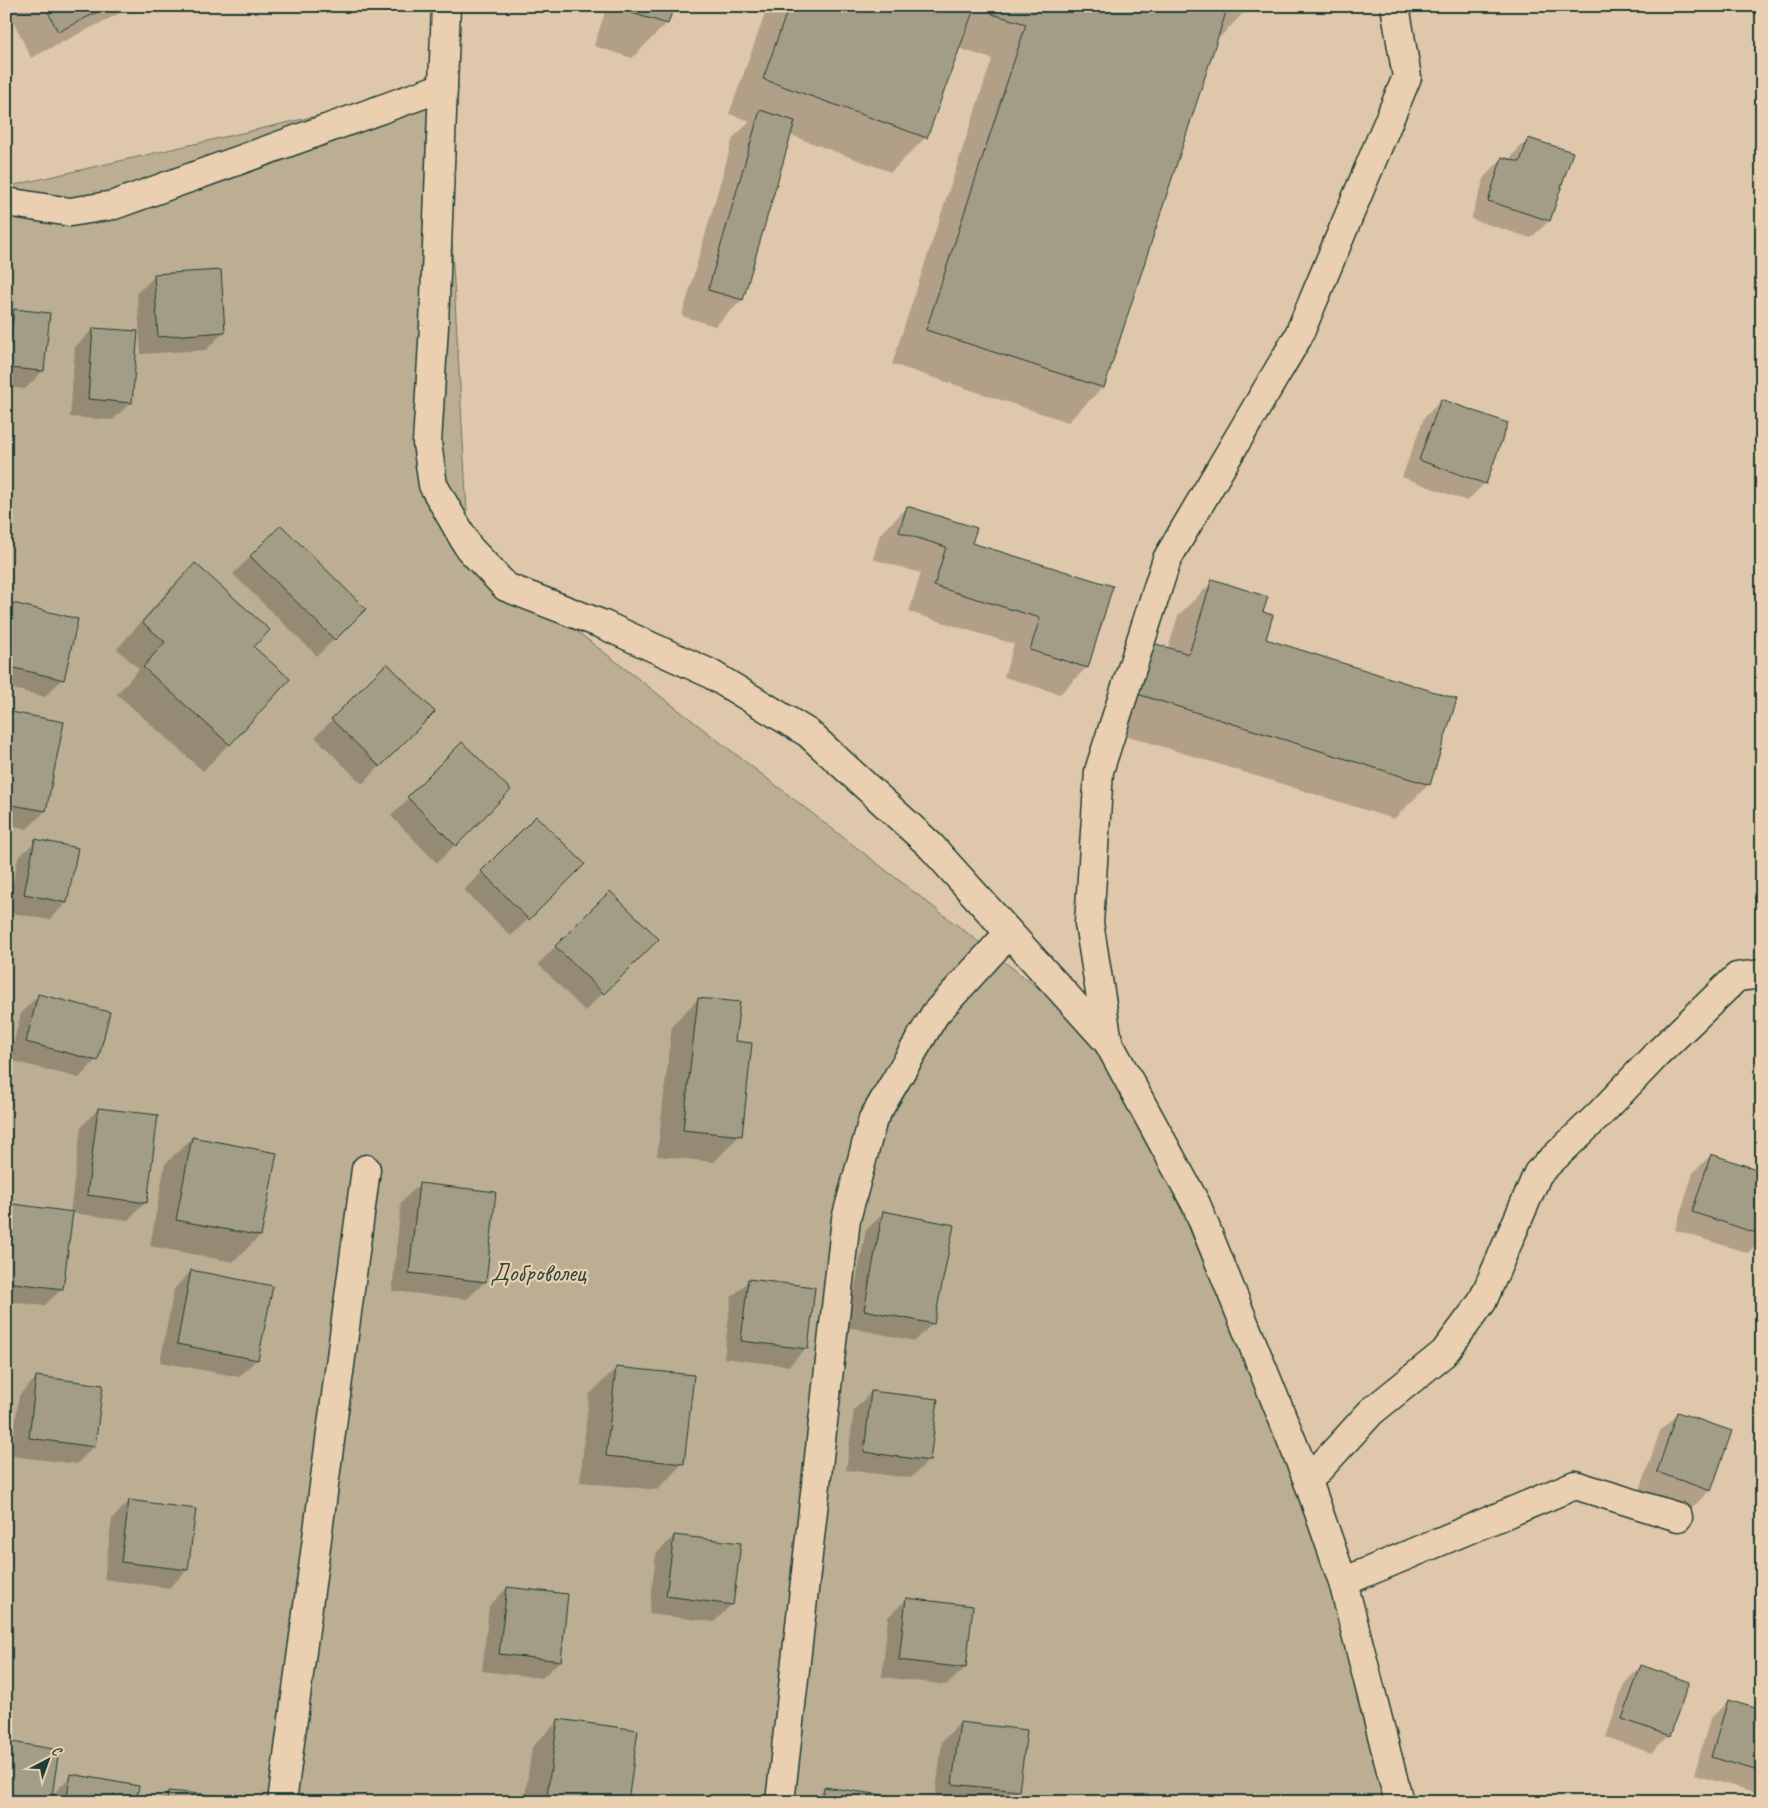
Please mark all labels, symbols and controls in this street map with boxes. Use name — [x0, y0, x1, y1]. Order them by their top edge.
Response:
park label: Доброволец — [490, 1257, 587, 1289]
north arrow — [22, 1736, 72, 1786]
text: С — [48, 1742, 66, 1761]

